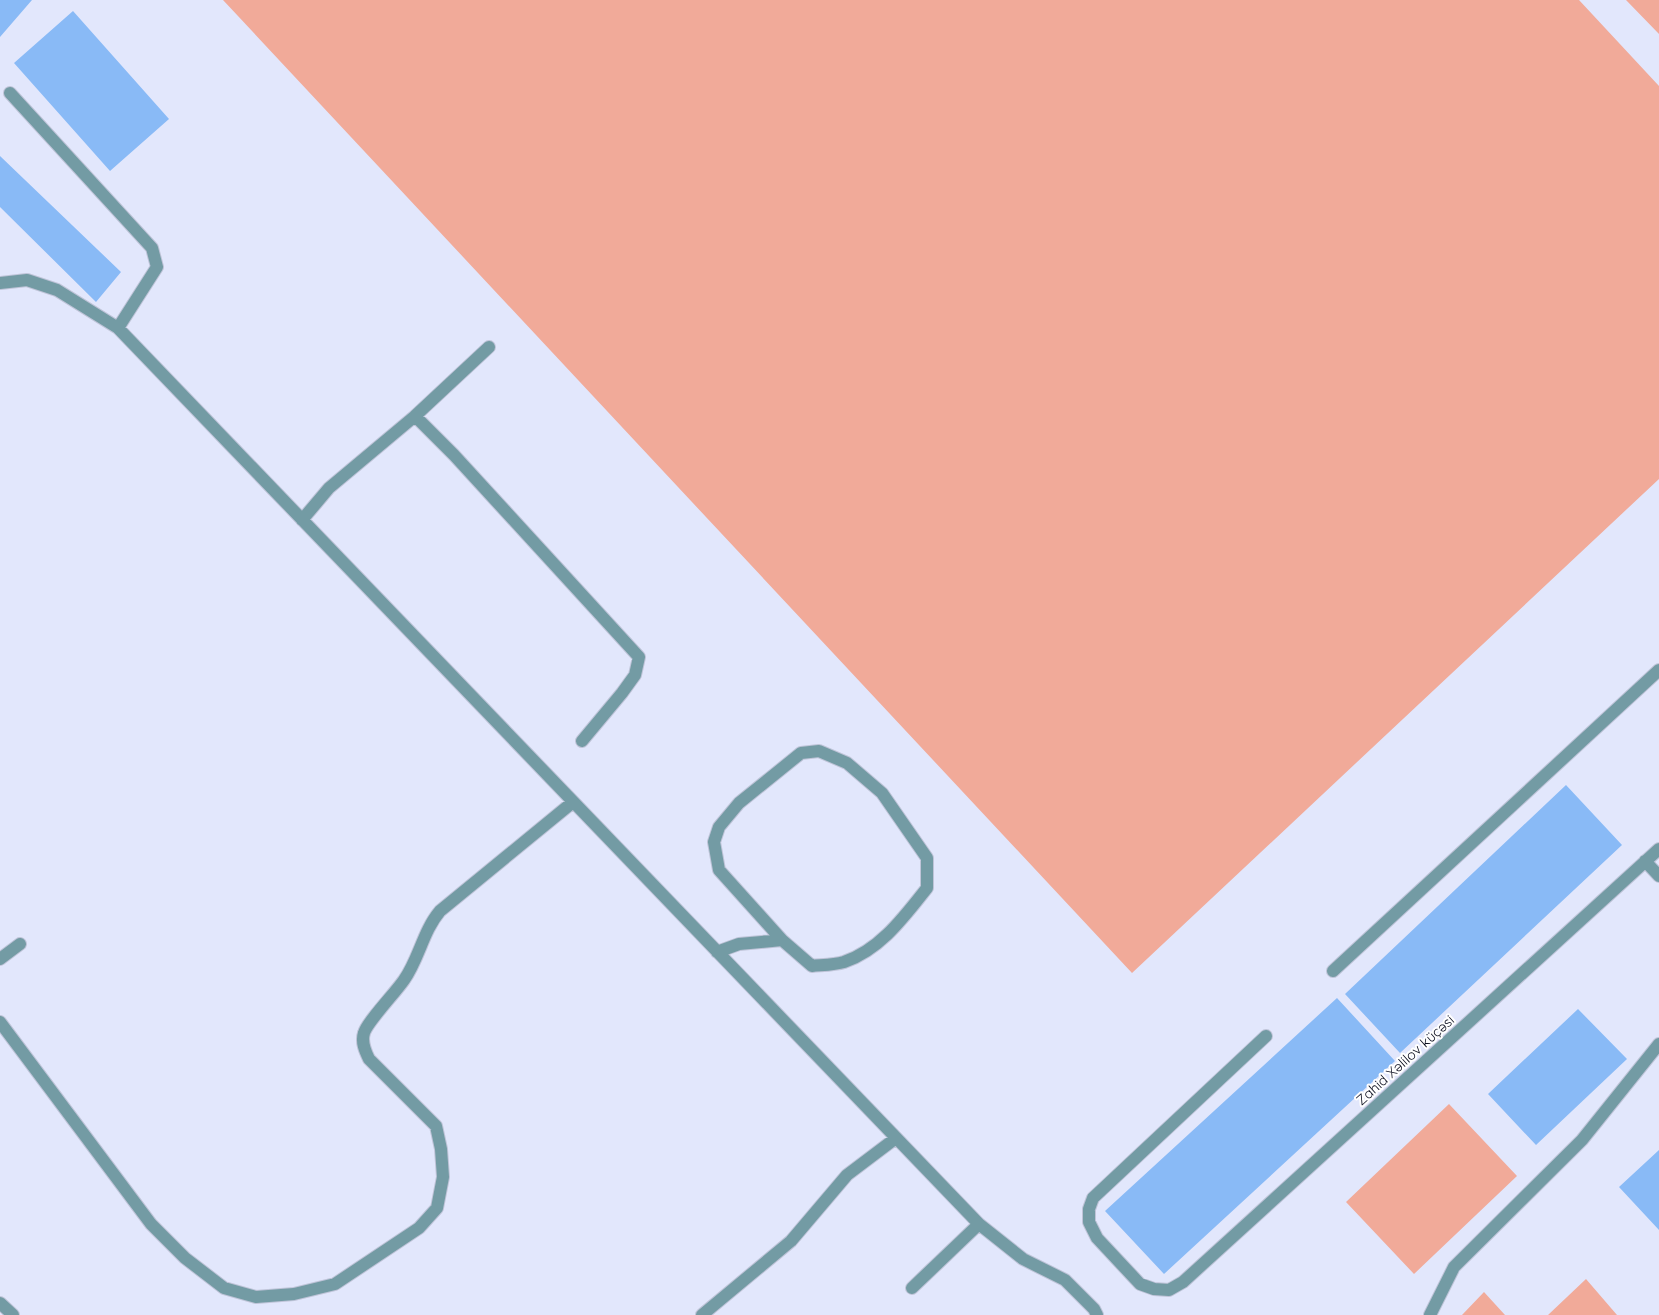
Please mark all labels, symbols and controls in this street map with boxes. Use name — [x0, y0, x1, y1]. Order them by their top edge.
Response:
street label: Zahid Xəlilov küçəsi — [1352, 1011, 1458, 1109]

